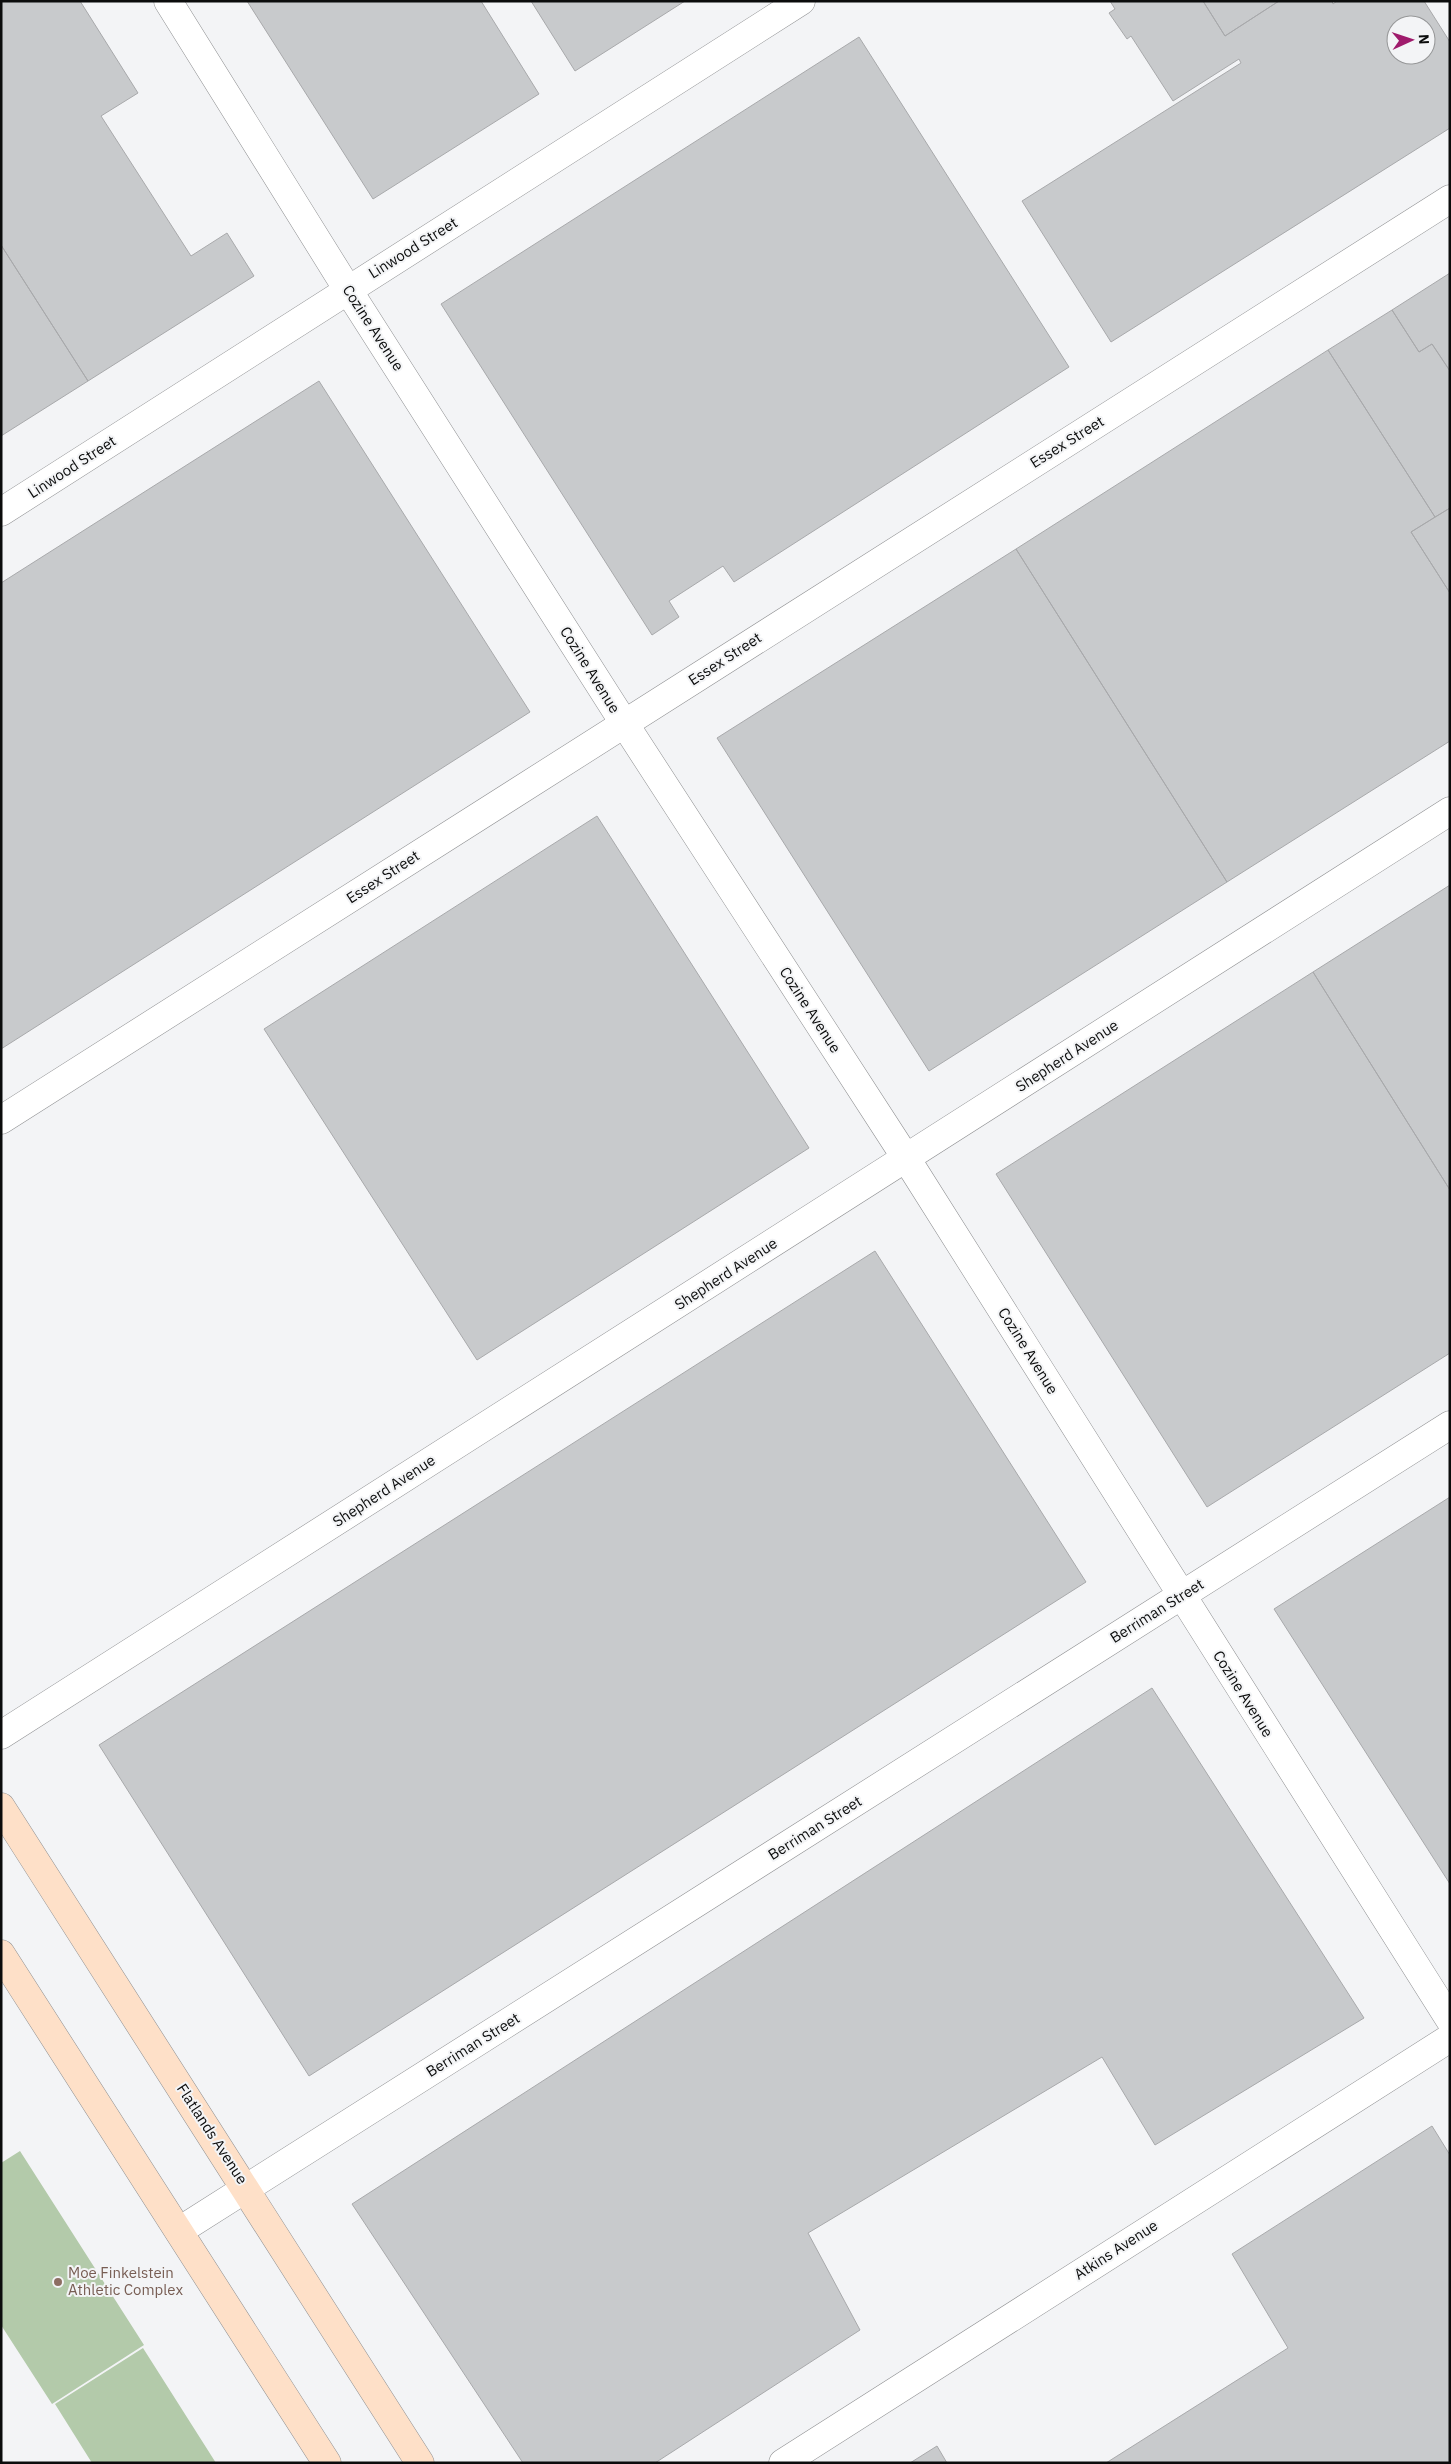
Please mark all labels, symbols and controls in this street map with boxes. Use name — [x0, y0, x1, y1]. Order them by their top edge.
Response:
north arrow — [1386, 15, 1436, 65]
text: N — [1415, 34, 1433, 45]
street label: Linwood Street — [365, 213, 461, 282]
street label: Cozine Avenue — [339, 281, 408, 374]
street label: Essex Street — [1026, 411, 1107, 472]
street label: Linwood Street — [24, 431, 119, 502]
street label: Cozine Avenue — [556, 623, 625, 717]
street label: Essex Street — [684, 628, 765, 689]
street label: Essex Street — [342, 846, 423, 907]
street label: Cozine Avenue — [776, 963, 845, 1056]
street label: Shepherd Avenue — [1012, 1015, 1122, 1096]
street label: Shepherd Avenue — [671, 1233, 781, 1314]
street label: Cozine Avenue — [994, 1304, 1063, 1398]
street label: Shepherd Avenue — [329, 1450, 439, 1531]
street label: Berriman Street — [1106, 1574, 1207, 1647]
street label: Cozine Avenue — [1209, 1647, 1278, 1741]
street label: Berriman Street — [764, 1791, 865, 1864]
street label: Berriman Street — [422, 2008, 523, 2081]
street label: Flatlands Avenue — [173, 2080, 252, 2188]
street label: Atkins Avenue — [1070, 2215, 1161, 2284]
place label: Moe Finkelstein Athletic Complex — [68, 2263, 183, 2299]
marker: Moe Finkelstein Athletic Complex — [52, 2276, 64, 2288]

